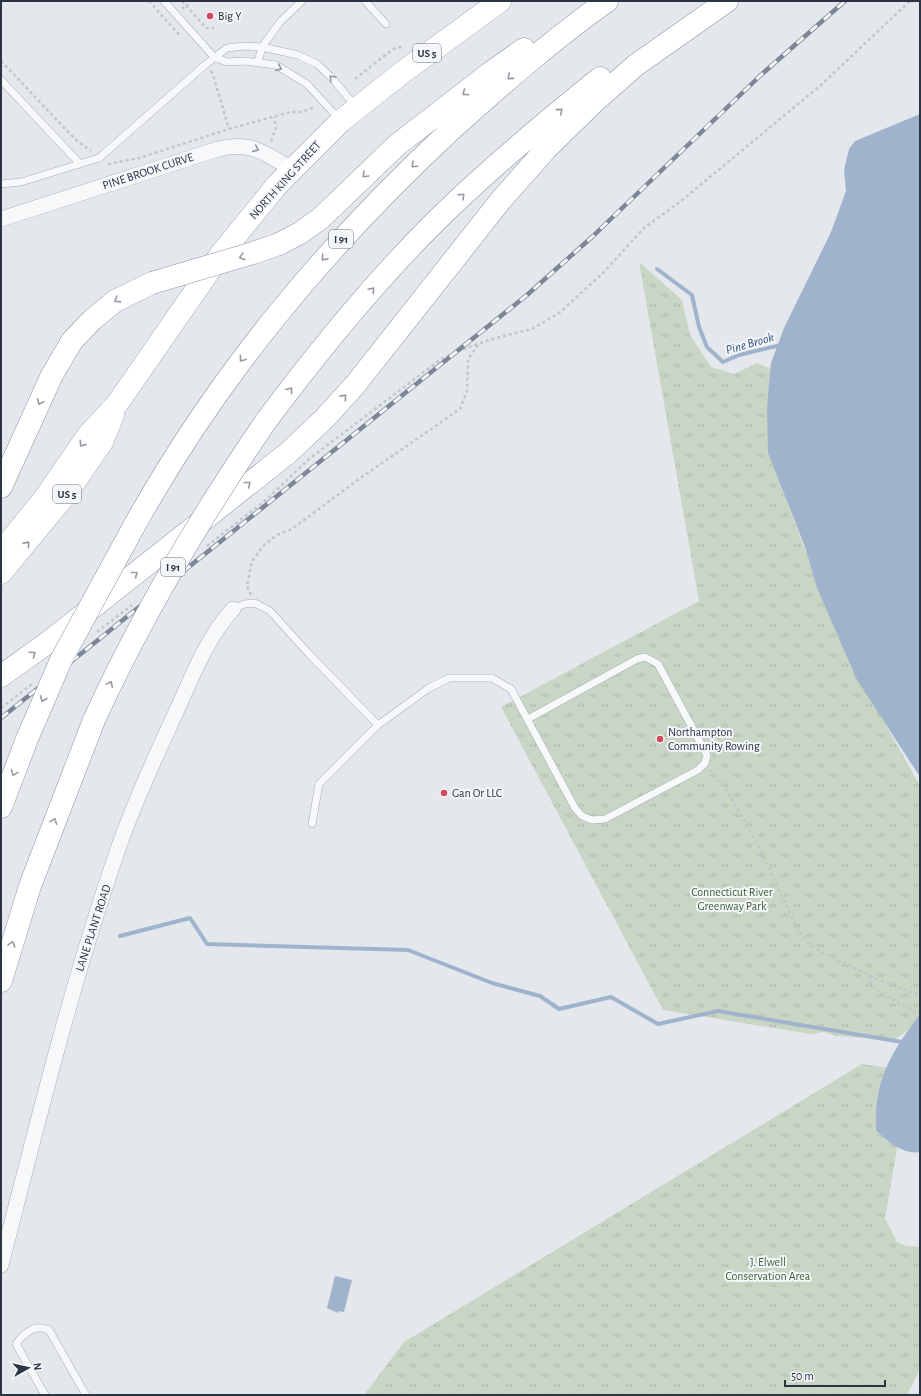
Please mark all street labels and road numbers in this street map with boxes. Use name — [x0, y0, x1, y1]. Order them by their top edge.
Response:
road number: US 5 — [413, 44, 441, 62]
street label: NORTH KING STREET — [247, 139, 323, 221]
street label: PINE BROOK CURVE — [101, 151, 195, 191]
road number: I 91 — [329, 230, 353, 248]
road number: US 5 — [53, 485, 81, 503]
road number: I 91 — [161, 558, 185, 576]
street label: LANE PLANT ROAD — [73, 883, 113, 973]

